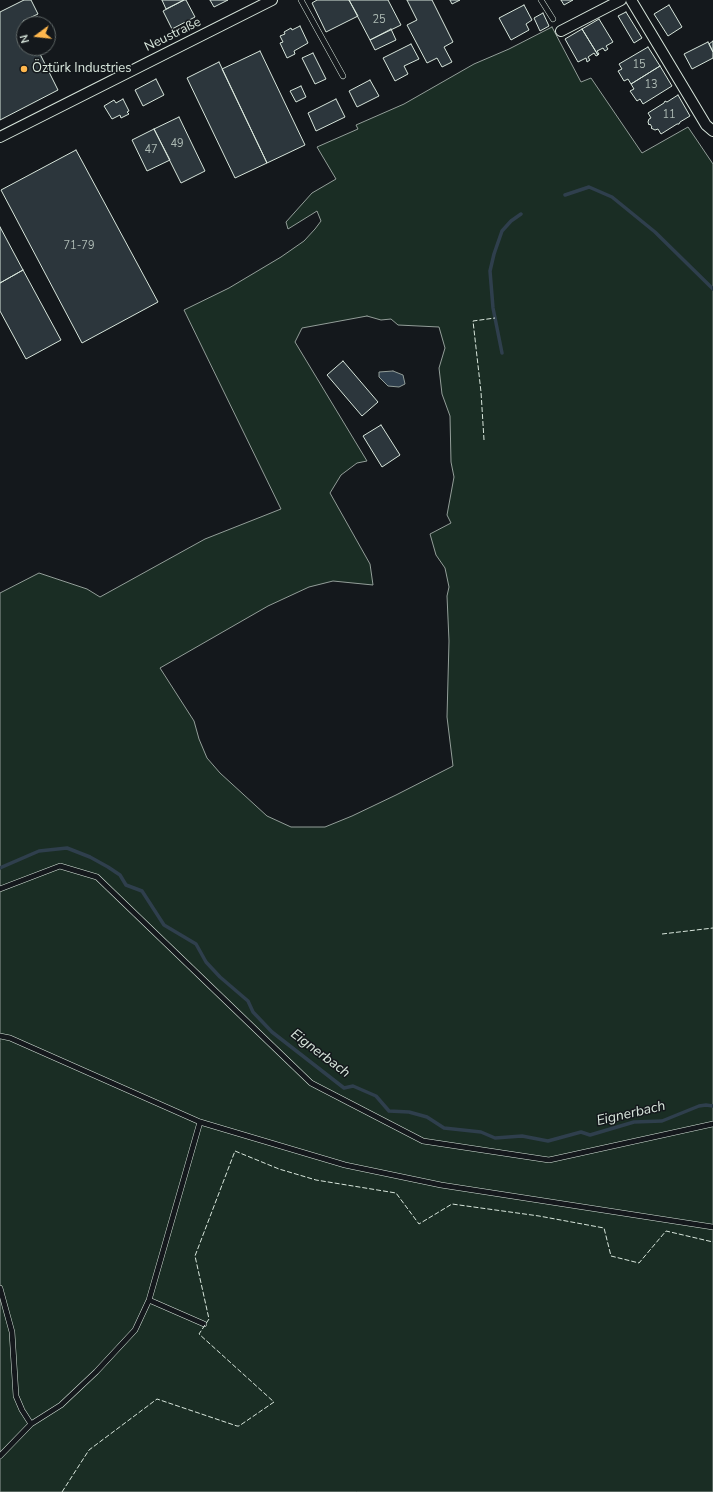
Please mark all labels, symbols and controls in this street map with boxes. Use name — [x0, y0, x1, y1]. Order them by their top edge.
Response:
house number: 25 — [372, 13, 386, 27]
street label: Neustraße — [142, 15, 204, 55]
north arrow — [16, 16, 56, 56]
text: N — [17, 33, 33, 45]
house number: 15 — [632, 58, 646, 72]
place label: Öztürk Industries — [32, 61, 131, 77]
marker: Öztürk Industries — [19, 64, 29, 74]
house number: 13 — [644, 78, 658, 92]
house number: 11 — [662, 108, 676, 122]
house number: 49 — [170, 137, 184, 151]
house number: 47 — [144, 143, 158, 157]
house number: 71-79 — [63, 239, 95, 253]
water label: Eignerbach — [287, 1026, 353, 1082]
water label: Eignerbach — [595, 1098, 667, 1130]

